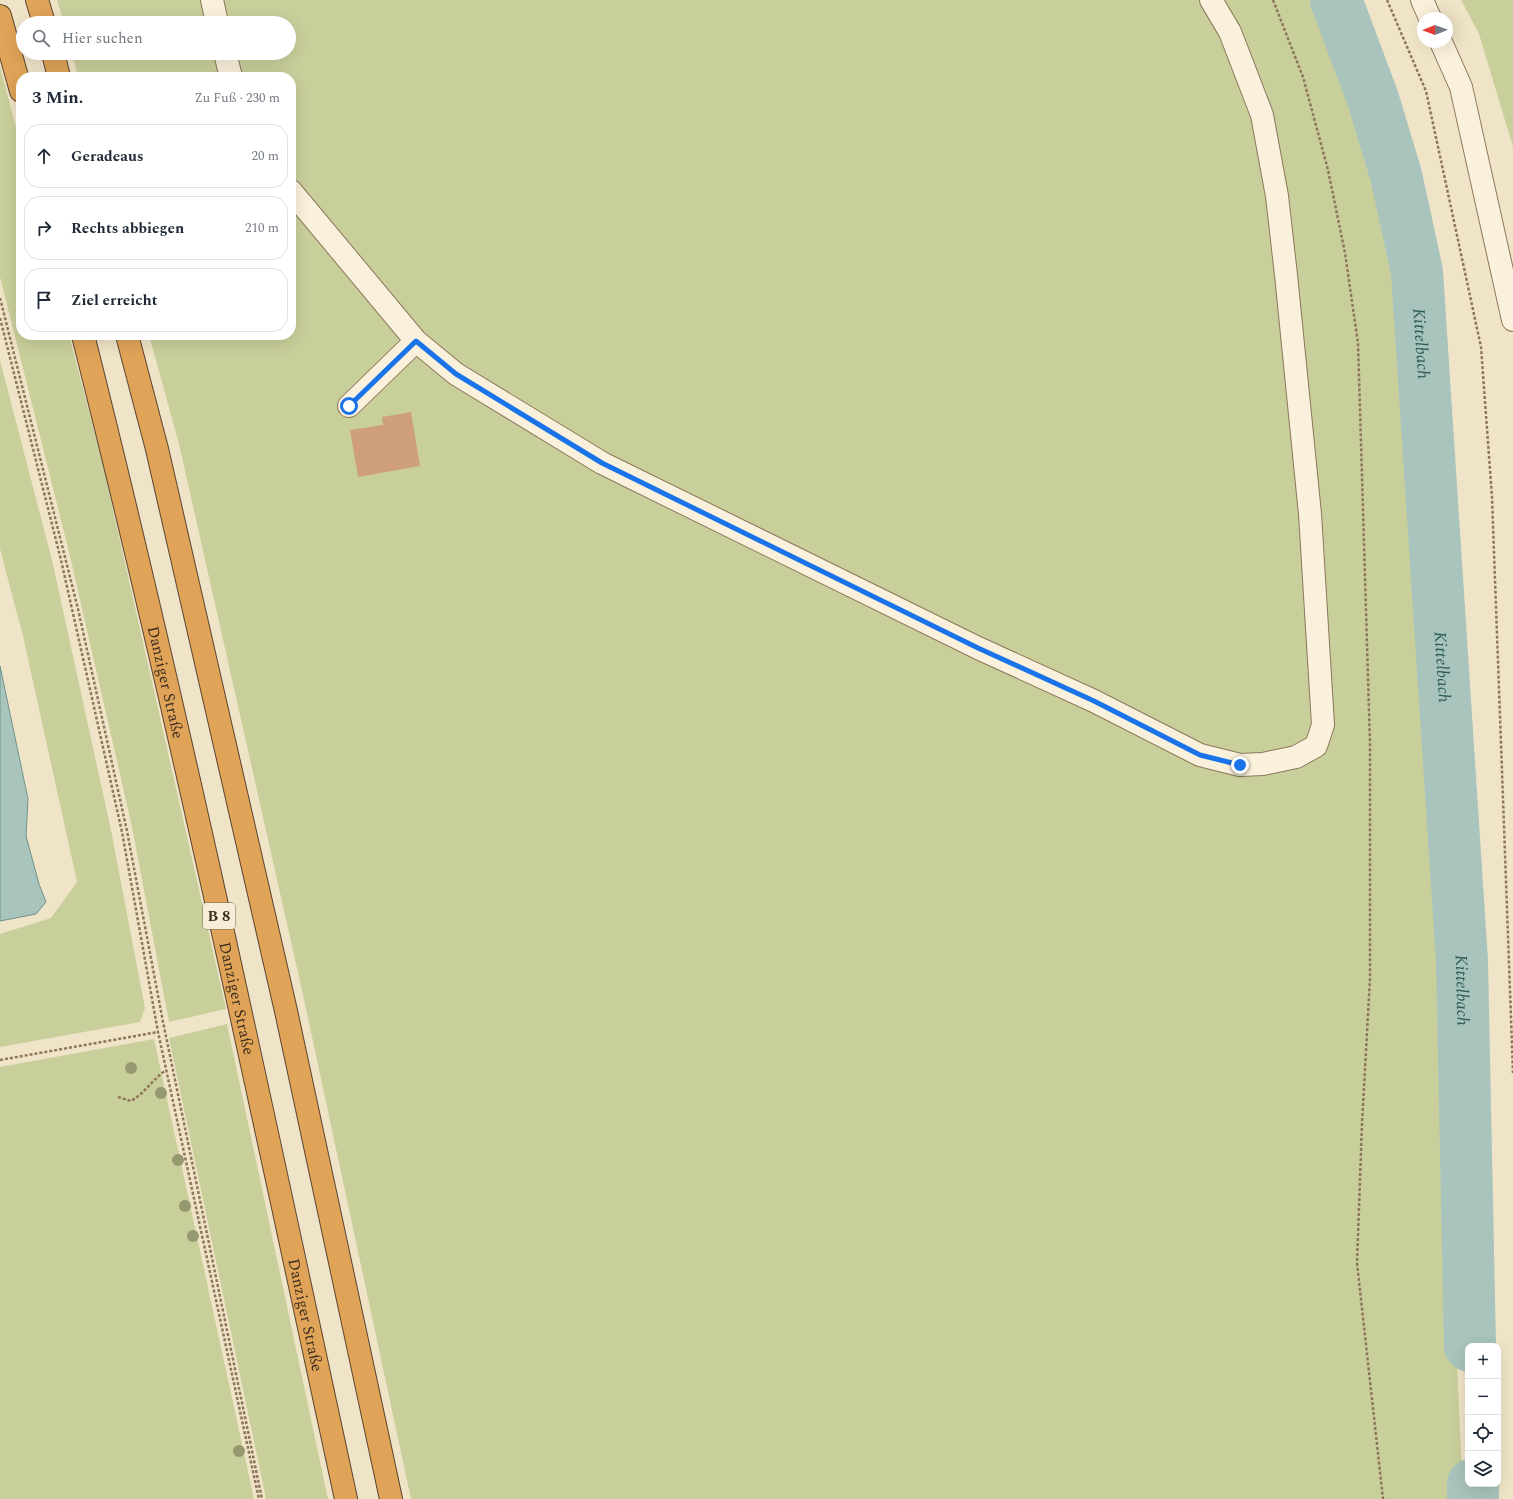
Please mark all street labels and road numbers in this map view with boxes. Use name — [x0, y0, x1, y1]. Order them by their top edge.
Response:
street label: Danziger Straße — [141, 624, 190, 741]
road number: B 8 — [203, 903, 235, 929]
street label: Danziger Straße — [212, 940, 261, 1057]
street label: Danziger Straße — [281, 1256, 329, 1374]

